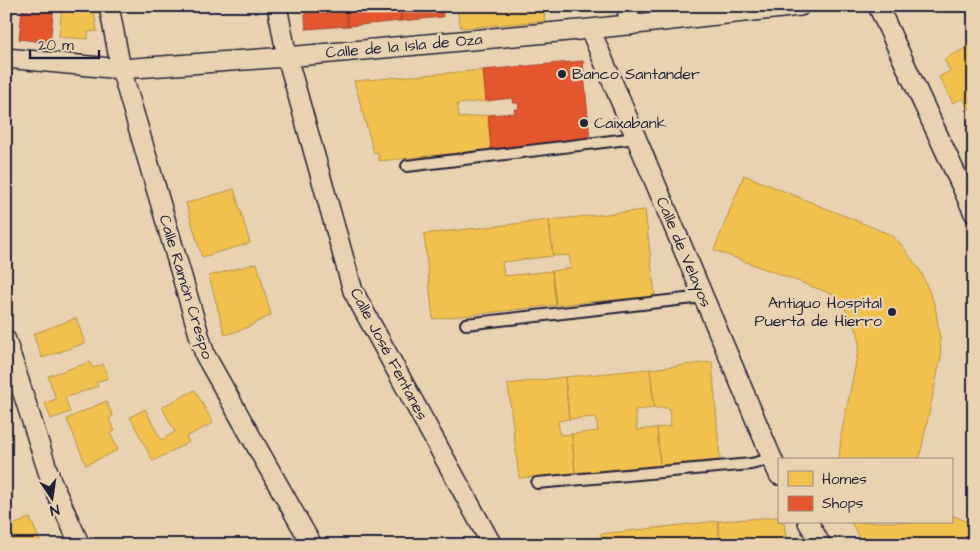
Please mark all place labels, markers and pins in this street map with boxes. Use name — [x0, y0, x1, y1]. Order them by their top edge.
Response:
place label: Banco Santander — [572, 63, 700, 85]
marker: Banco Santander — [556, 68, 568, 80]
place label: Caixabank — [594, 112, 667, 134]
marker: Caixabank — [578, 117, 590, 129]
place label: Antiguo Hospital Puerta de Hierro — [754, 292, 882, 332]
marker: Antiguo Hospital Puerta de Hierro — [886, 306, 898, 318]

